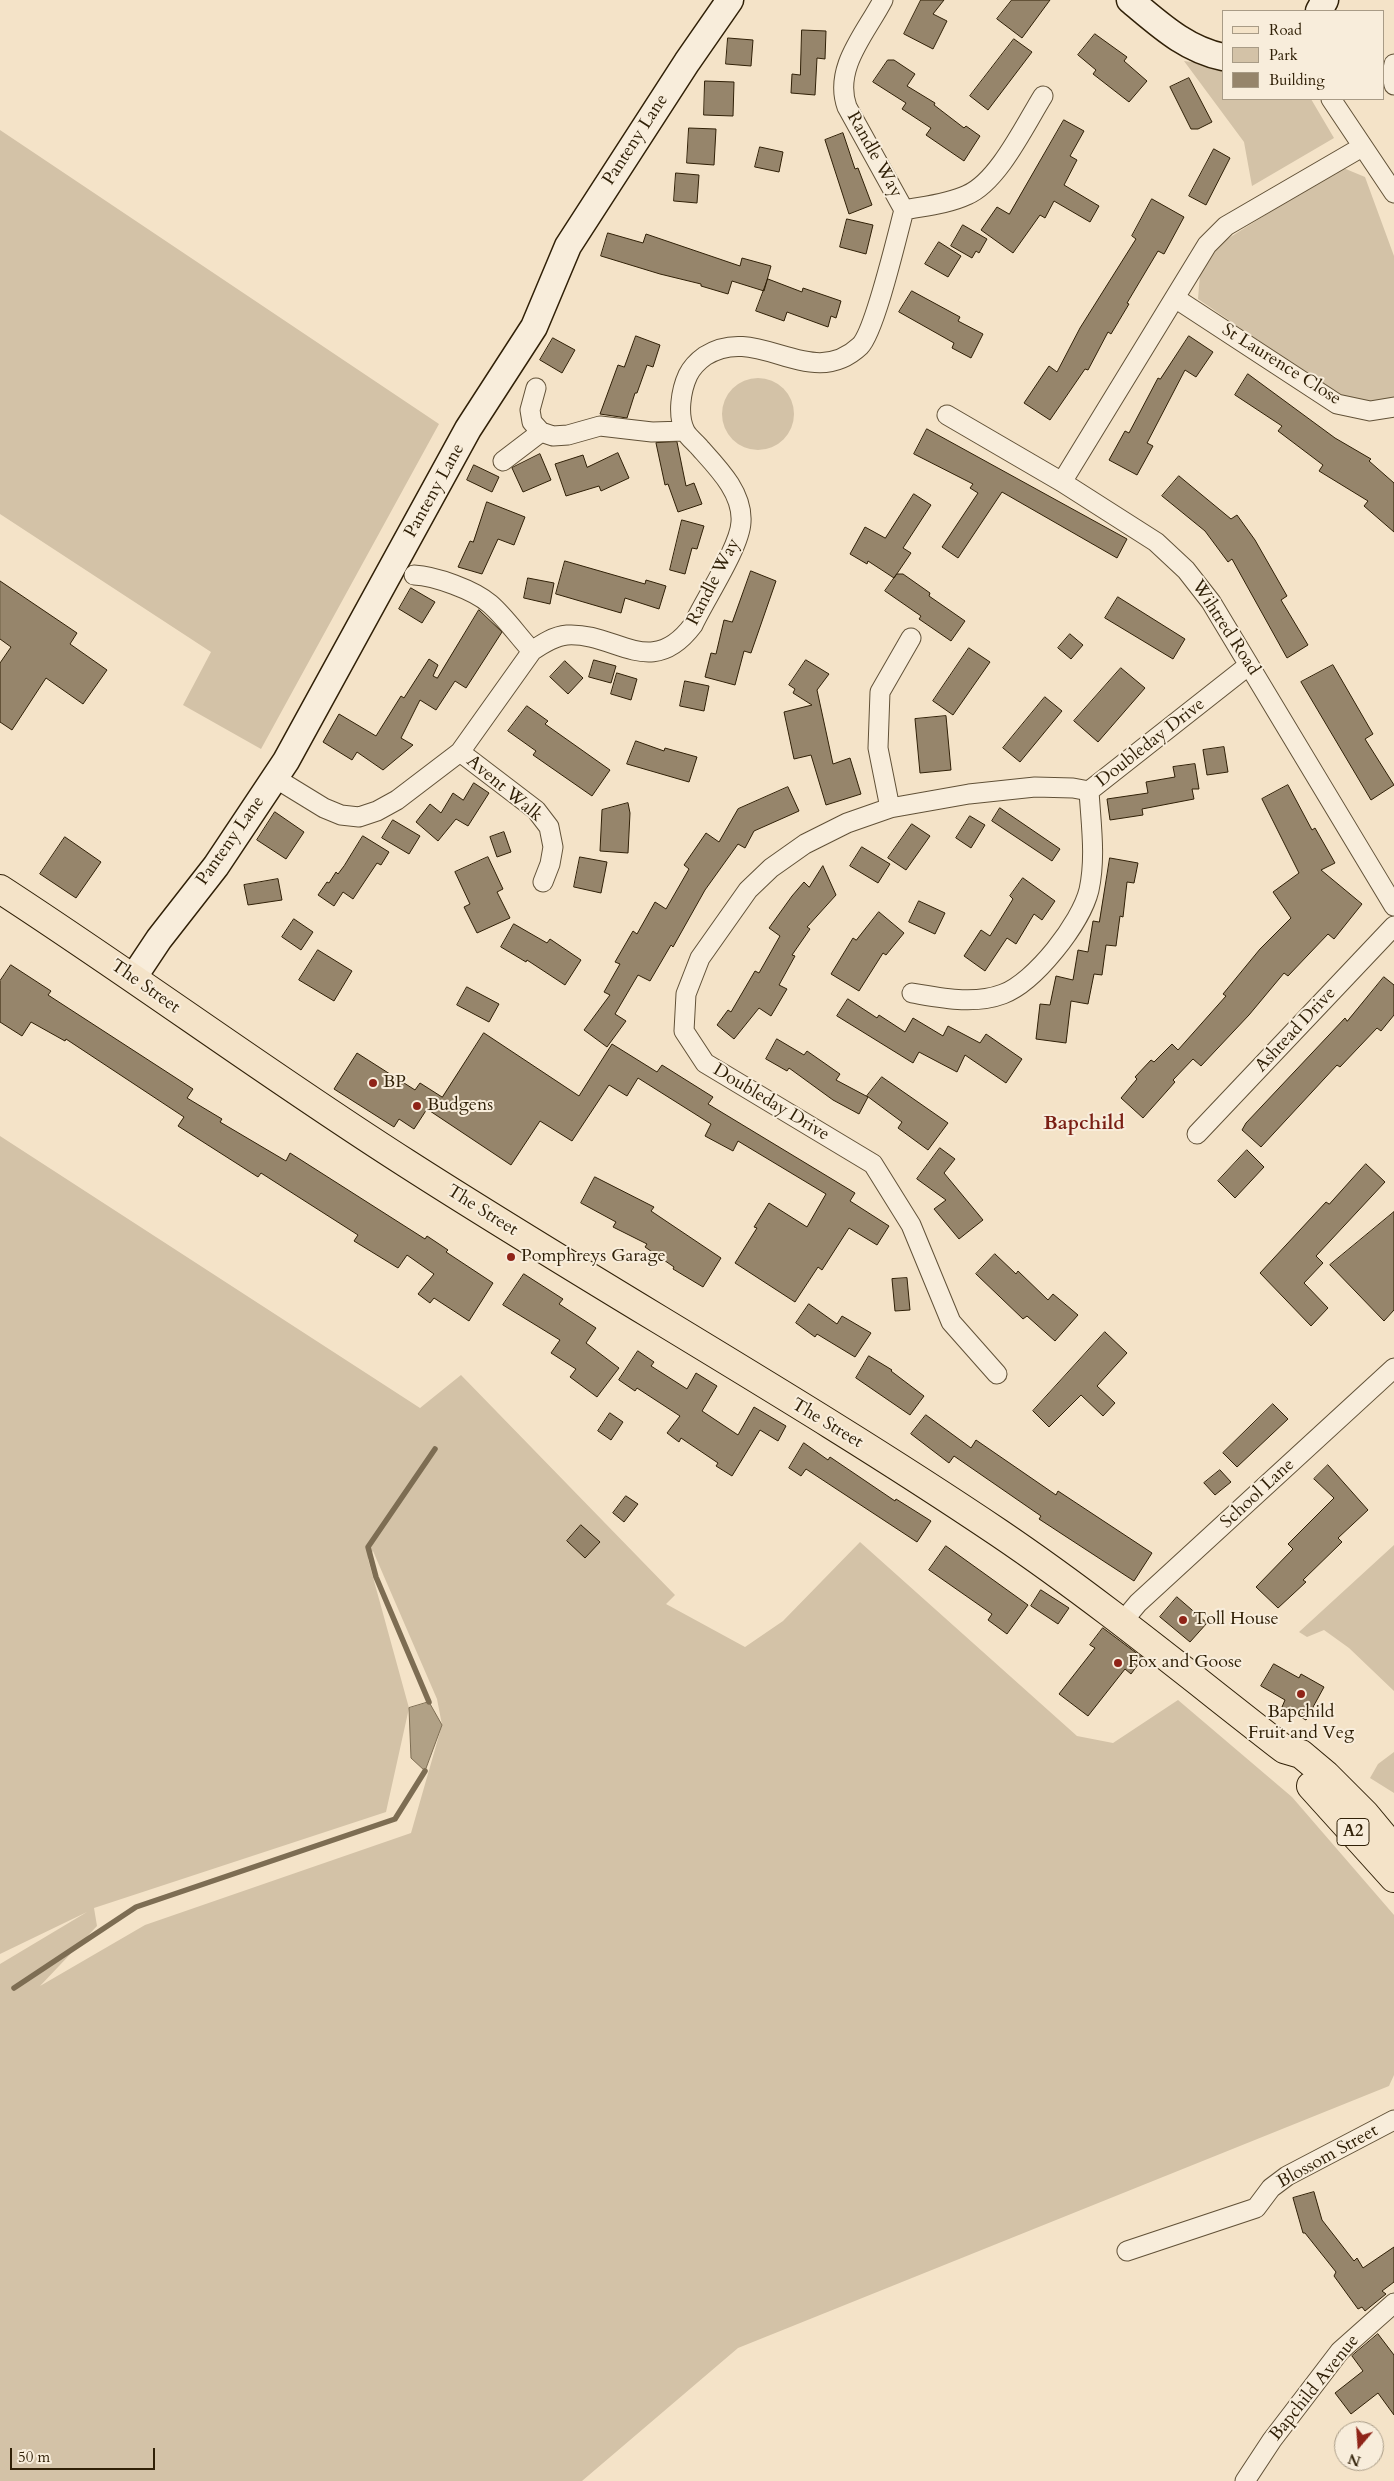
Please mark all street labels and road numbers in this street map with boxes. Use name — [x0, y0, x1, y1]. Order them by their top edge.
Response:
street label: Panteny Lane — [599, 90, 673, 190]
street label: Randle Way — [842, 108, 906, 202]
street label: St Laurence Close — [1217, 320, 1345, 410]
street label: Panteny Lane — [400, 440, 470, 542]
street label: Randle Way — [683, 535, 745, 629]
street label: Wihtred Road — [1186, 576, 1264, 680]
street label: Doubleday Drive — [1092, 694, 1210, 792]
street label: Avent Walk — [462, 751, 546, 827]
street label: Panteny Lane — [192, 792, 270, 890]
street label: The Street — [106, 955, 184, 1019]
street label: Ashtead Drive — [1251, 983, 1341, 1077]
street label: Doubleday Drive — [709, 1060, 833, 1146]
street label: The Street — [443, 1181, 521, 1241]
street label: The Street — [787, 1394, 867, 1454]
street label: School Lane — [1217, 1454, 1299, 1534]
road number: A2 — [1337, 1818, 1369, 1845]
street label: Blossom Street — [1274, 2120, 1382, 2194]
street label: Bapchild Avenue — [1266, 2331, 1364, 2445]

